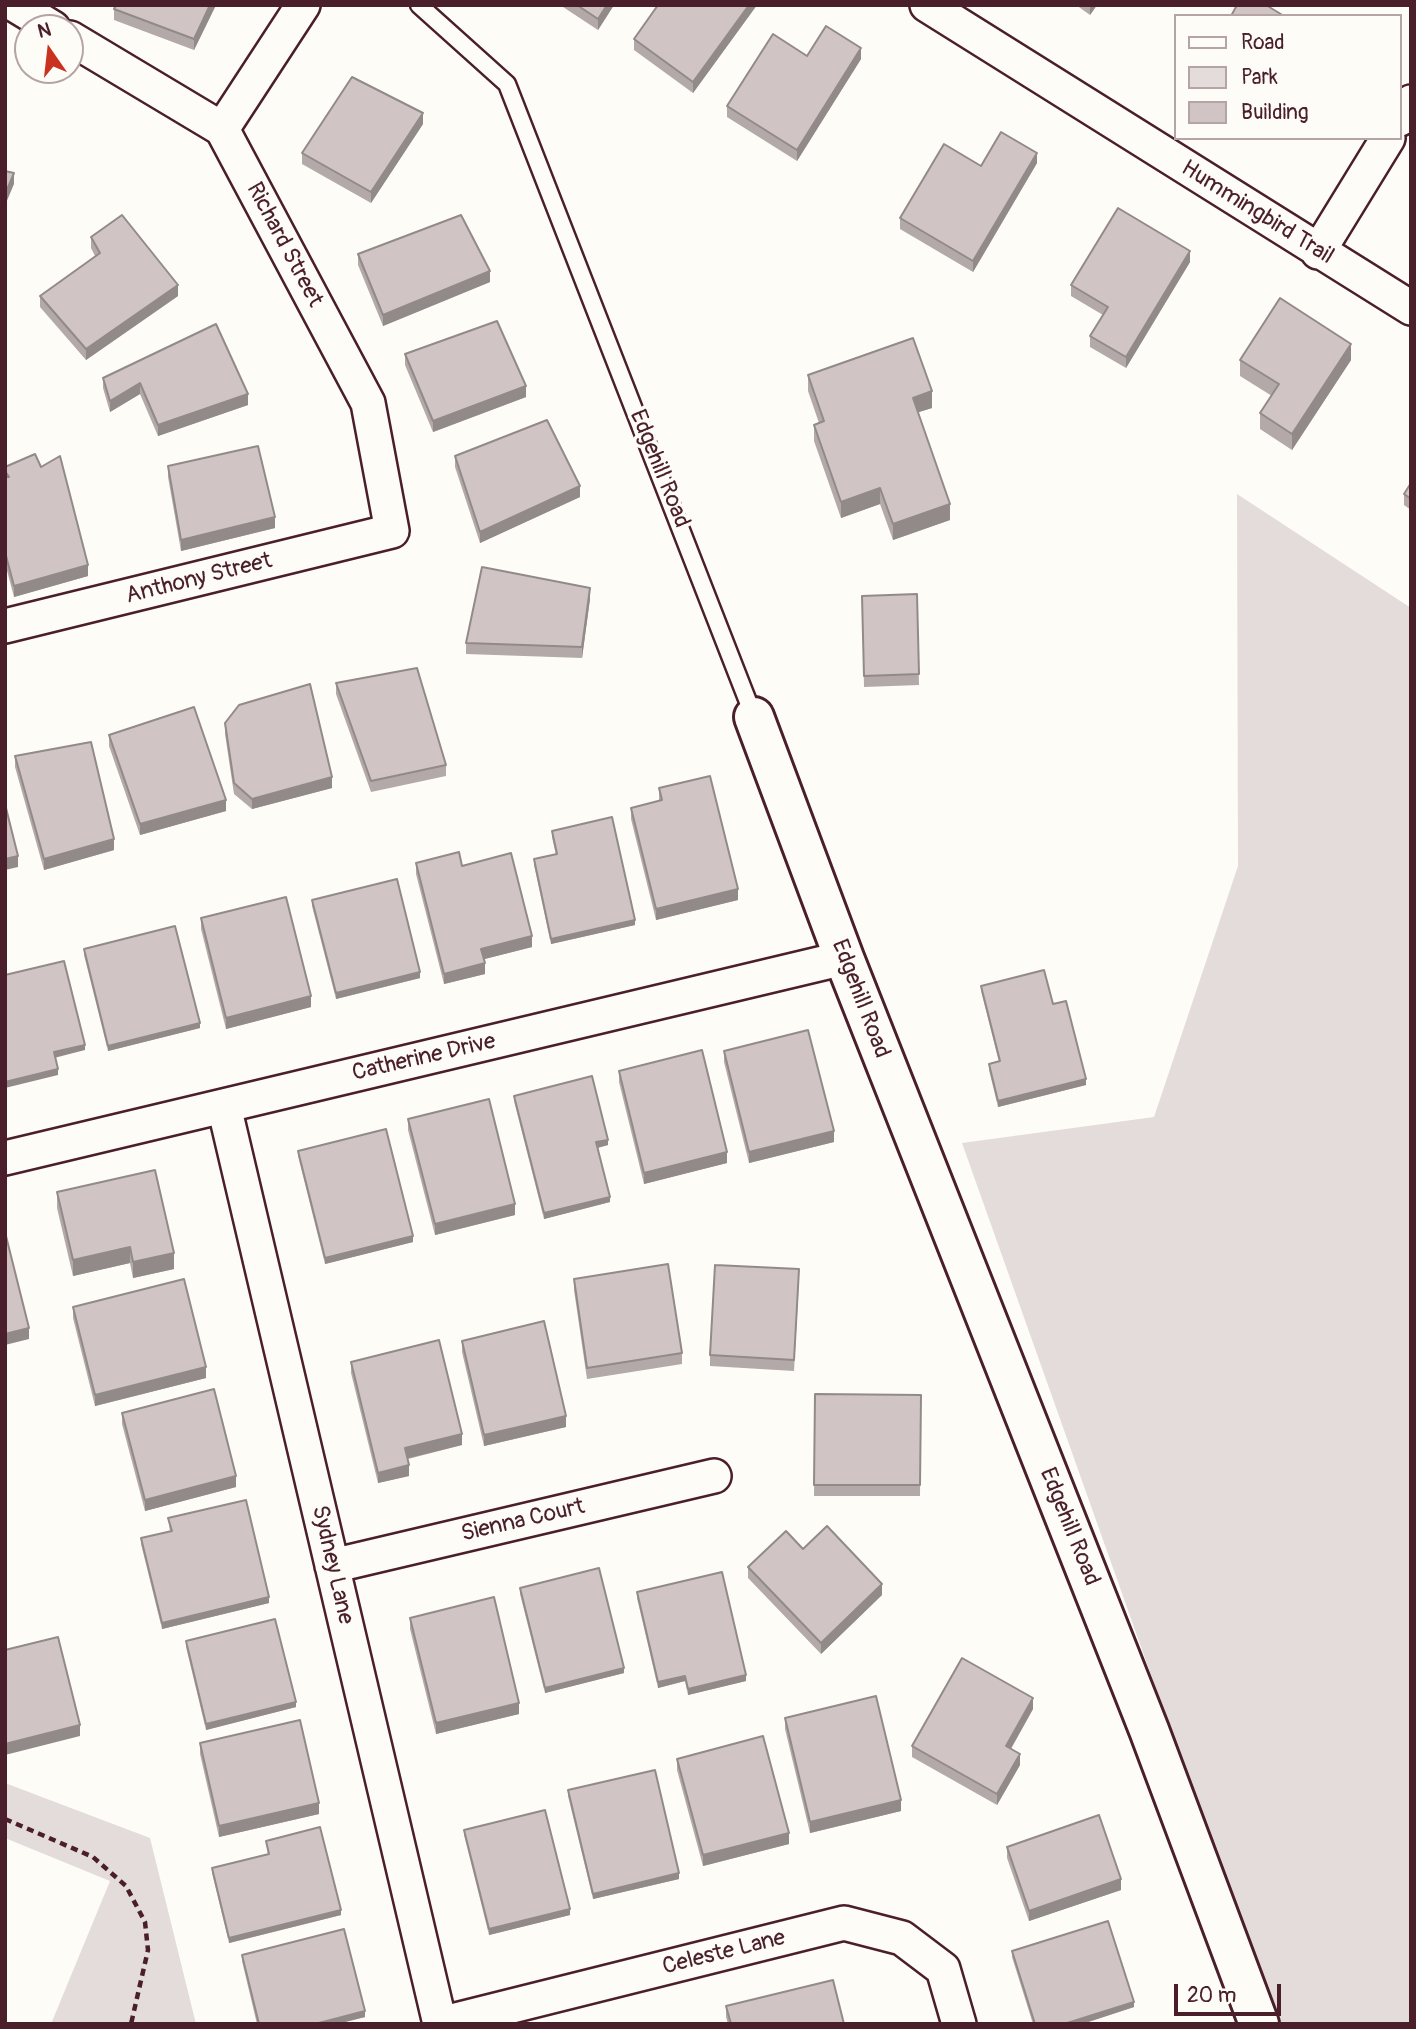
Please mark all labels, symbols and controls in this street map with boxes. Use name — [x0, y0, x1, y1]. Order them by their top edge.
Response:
north arrow — [14, 14, 84, 84]
legend — [1174, 14, 1402, 140]
text: N — [35, 17, 54, 44]
text: Road — [1241, 29, 1285, 56]
text: Park — [1241, 64, 1278, 91]
text: Building — [1241, 99, 1308, 126]
street label: Hummingbird Trail — [1176, 155, 1338, 271]
street label: Richard Street — [240, 178, 328, 312]
street label: Edgehill Road — [623, 406, 695, 532]
street label: Anthony Street — [123, 548, 275, 610]
street label: Edgehill Road — [825, 936, 895, 1062]
street label: Catherine Drive — [350, 1028, 498, 1088]
street label: Edgehill Road — [1033, 1464, 1105, 1590]
street label: Sienna Court — [459, 1493, 587, 1549]
street label: Sydney Lane — [305, 1503, 359, 1627]
street label: Celeste Lane — [660, 1924, 788, 1982]
scale bar — [1178, 1969, 1285, 2013]
text: 20 m — [1187, 1982, 1236, 2009]

